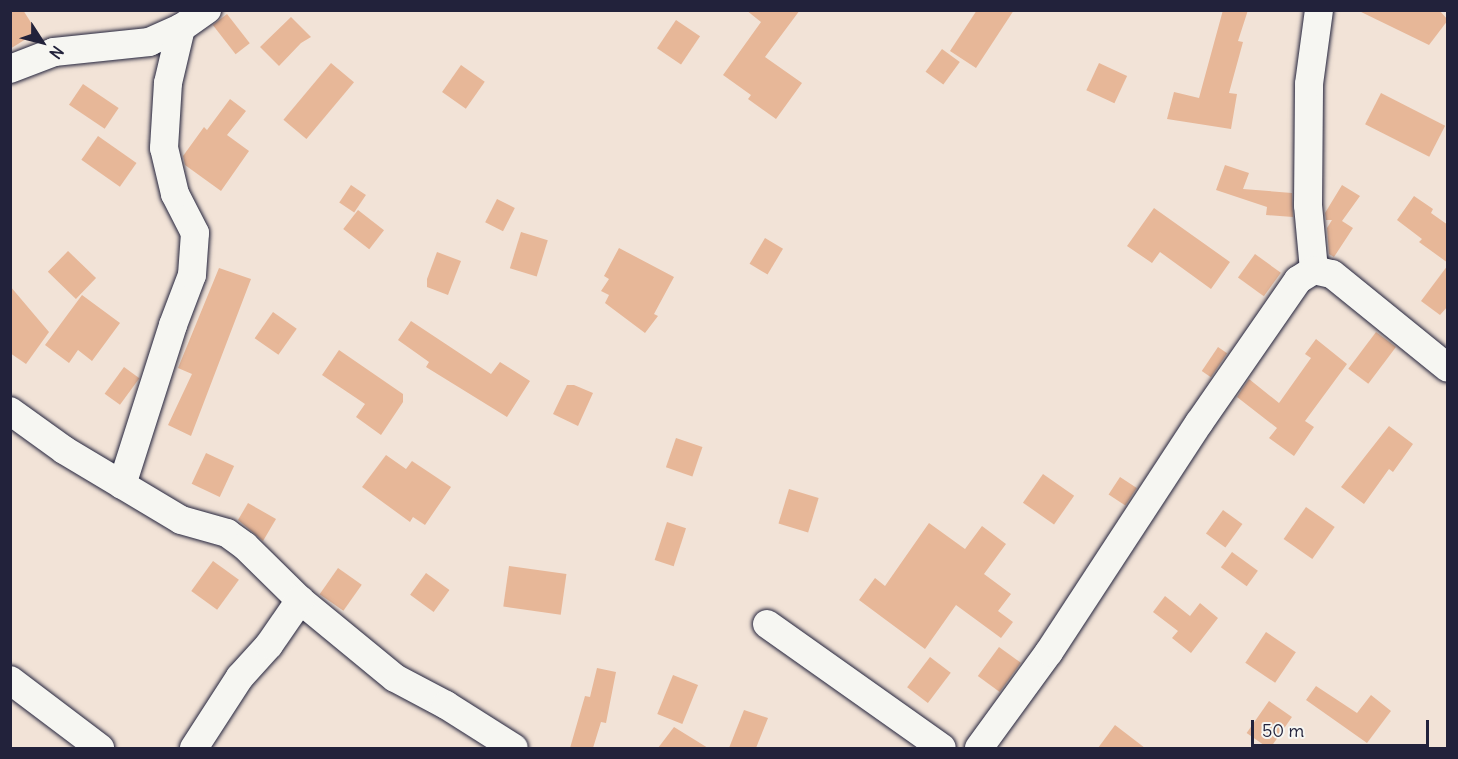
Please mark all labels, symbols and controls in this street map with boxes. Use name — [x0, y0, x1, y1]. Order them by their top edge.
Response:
north arrow — [12, 12, 72, 72]
text: N — [45, 42, 68, 63]
scale bar — [1254, 708, 1432, 746]
text: 50 m — [1262, 719, 1304, 742]

